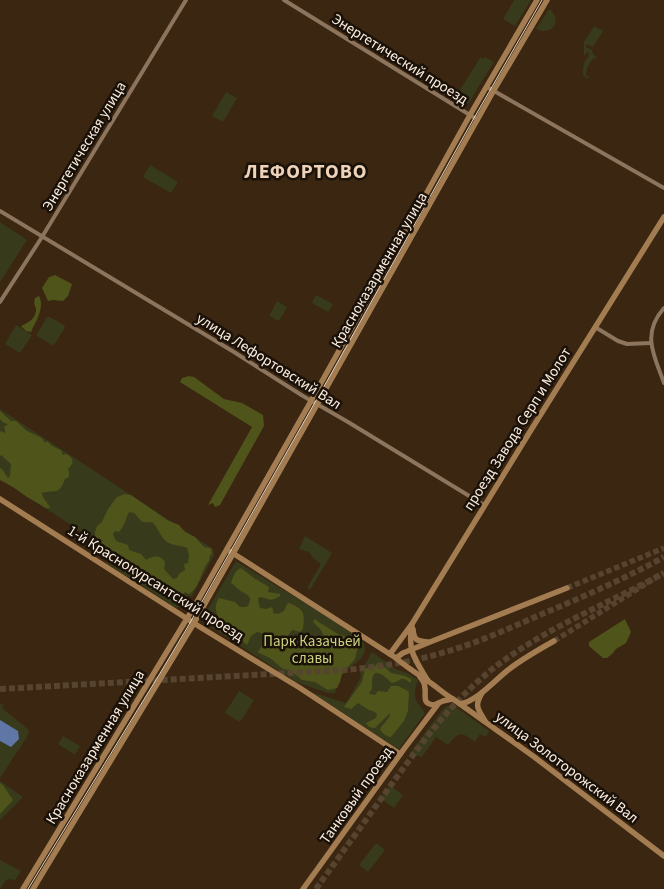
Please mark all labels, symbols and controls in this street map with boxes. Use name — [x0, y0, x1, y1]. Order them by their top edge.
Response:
street label: Энергетический проезд — [327, 9, 472, 110]
street label: Энергетическая улица — [37, 78, 131, 215]
district label: ЛЕФОРТОВО — [244, 158, 368, 186]
street label: Красноказарменная улица — [326, 188, 433, 352]
street label: улица Лефортовский Вал — [192, 308, 345, 415]
street label: проезд Завода Серп и Молот — [458, 343, 576, 515]
street label: 1-й Краснокурсантский проезд — [63, 520, 248, 647]
park label: Парк Казачьей славы — [263, 631, 361, 669]
street label: Красноказарменная улица — [41, 666, 150, 828]
street label: улица Золоторожский Вал — [491, 707, 643, 828]
street label: Танковый проезд — [315, 742, 398, 848]

